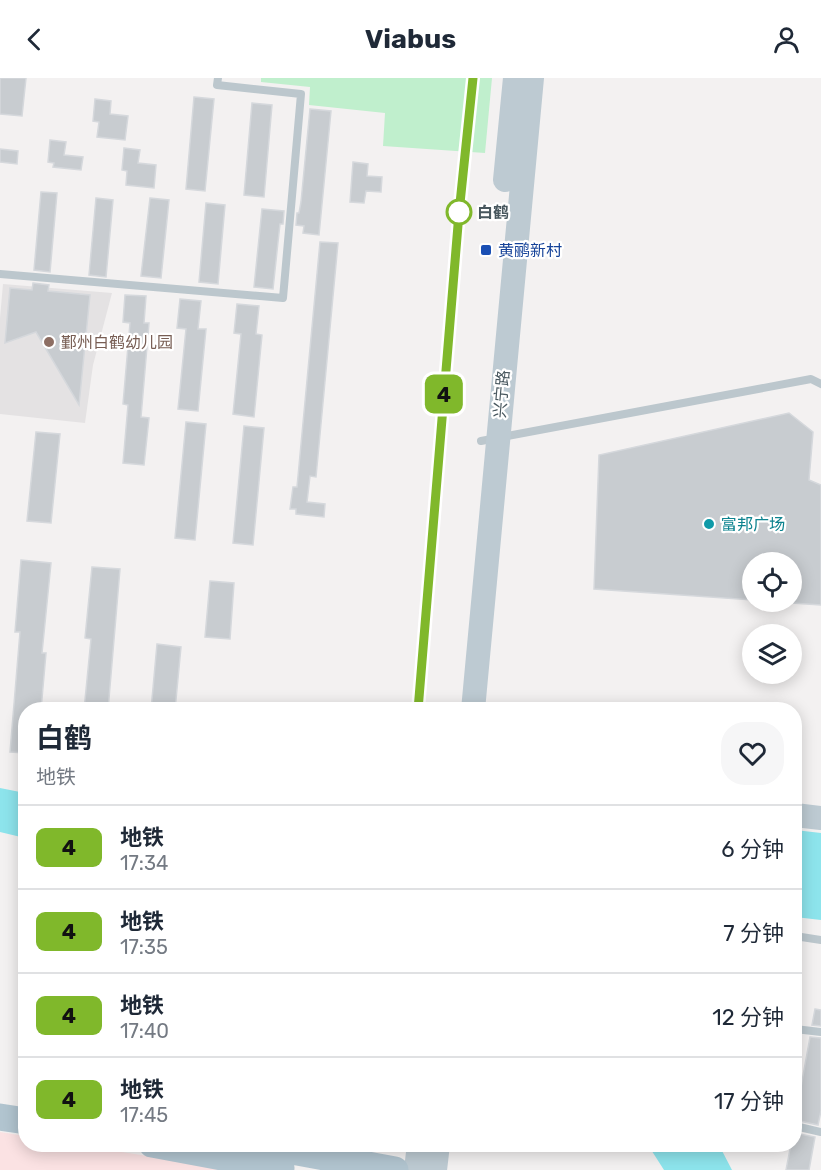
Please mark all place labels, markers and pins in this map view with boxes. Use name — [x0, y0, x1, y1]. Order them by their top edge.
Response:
marker: 白鹤 — [446, 199, 472, 225]
place label: 白鹤 — [477, 203, 509, 222]
place label: 黄鹂新村 — [498, 241, 562, 260]
marker: 黄鹂新村 — [479, 243, 493, 257]
place label: 鄞州白鹤幼儿园 — [61, 333, 173, 352]
marker: 鄞州白鹤幼儿园 — [42, 335, 56, 349]
place label: 富邦广场 — [721, 515, 785, 534]
marker: 富邦广场 — [702, 517, 716, 531]

